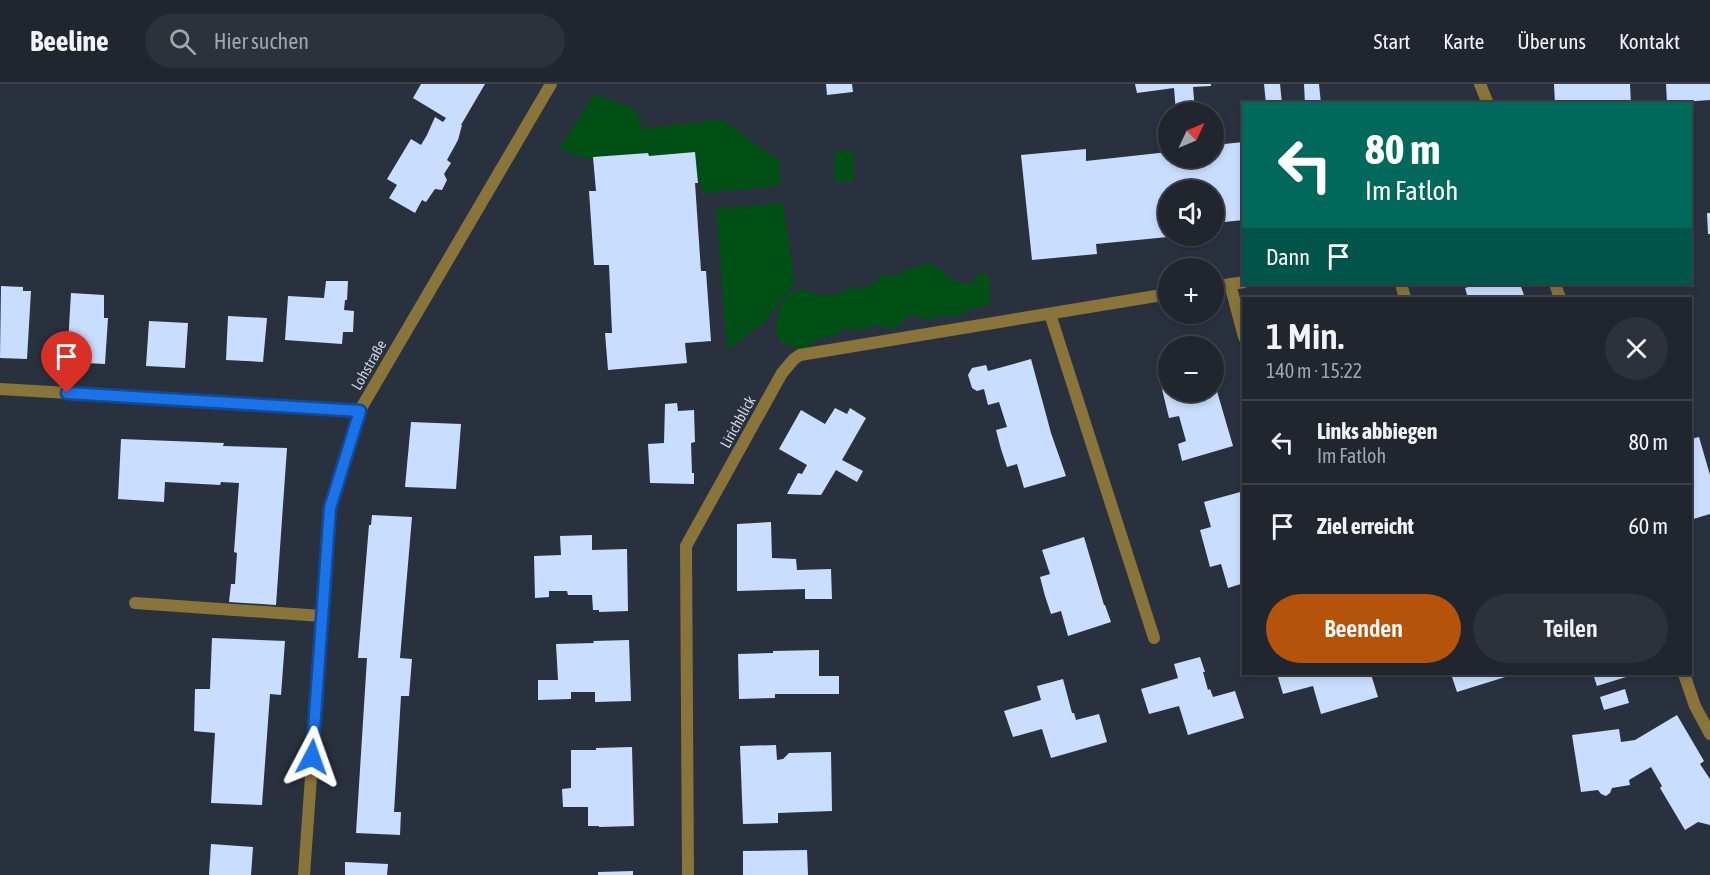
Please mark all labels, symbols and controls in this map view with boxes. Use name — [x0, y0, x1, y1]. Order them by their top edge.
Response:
search box — [145, 14, 565, 68]
text: Beeline — [30, 25, 109, 57]
icon: search — [166, 25, 199, 58]
text: Hier suchen — [214, 28, 309, 54]
text: Start — [1374, 29, 1410, 53]
text: Karte — [1443, 29, 1484, 53]
text: Über uns — [1517, 29, 1586, 53]
text: Kontakt — [1619, 29, 1680, 53]
north arrow — [1158, 102, 1224, 168]
map controls — [1158, 102, 1224, 402]
text: 80 m — [1365, 125, 1440, 173]
icon: left — [1266, 126, 1344, 204]
text: Im Fatloh — [1365, 175, 1458, 206]
button: sound — [1158, 180, 1224, 246]
icon: arrive — [1322, 240, 1355, 273]
text: Dann — [1266, 244, 1310, 270]
button: + — [1158, 258, 1224, 324]
text: 1 Min. — [1266, 315, 1344, 357]
button: close — [1605, 317, 1668, 380]
pin — [41, 331, 92, 393]
button: − — [1158, 336, 1224, 402]
street label: Lohstraße — [348, 337, 390, 393]
icon: arrive — [50, 340, 83, 373]
text: 140 m · 15:22 — [1266, 359, 1362, 382]
street label: Lirichblick — [716, 393, 759, 451]
text: Links abbiegen — [1317, 418, 1438, 444]
icon: left — [1266, 426, 1299, 459]
text: 80 m — [1628, 429, 1668, 455]
text: Im Fatloh — [1317, 444, 1386, 467]
icon: arrive — [1266, 510, 1299, 543]
text: Ziel erreicht — [1317, 513, 1414, 539]
text: 60 m — [1628, 513, 1668, 539]
button: Beenden — [1266, 594, 1461, 663]
button: Teilen — [1473, 594, 1668, 663]
position arrow — [280, 725, 344, 789]

